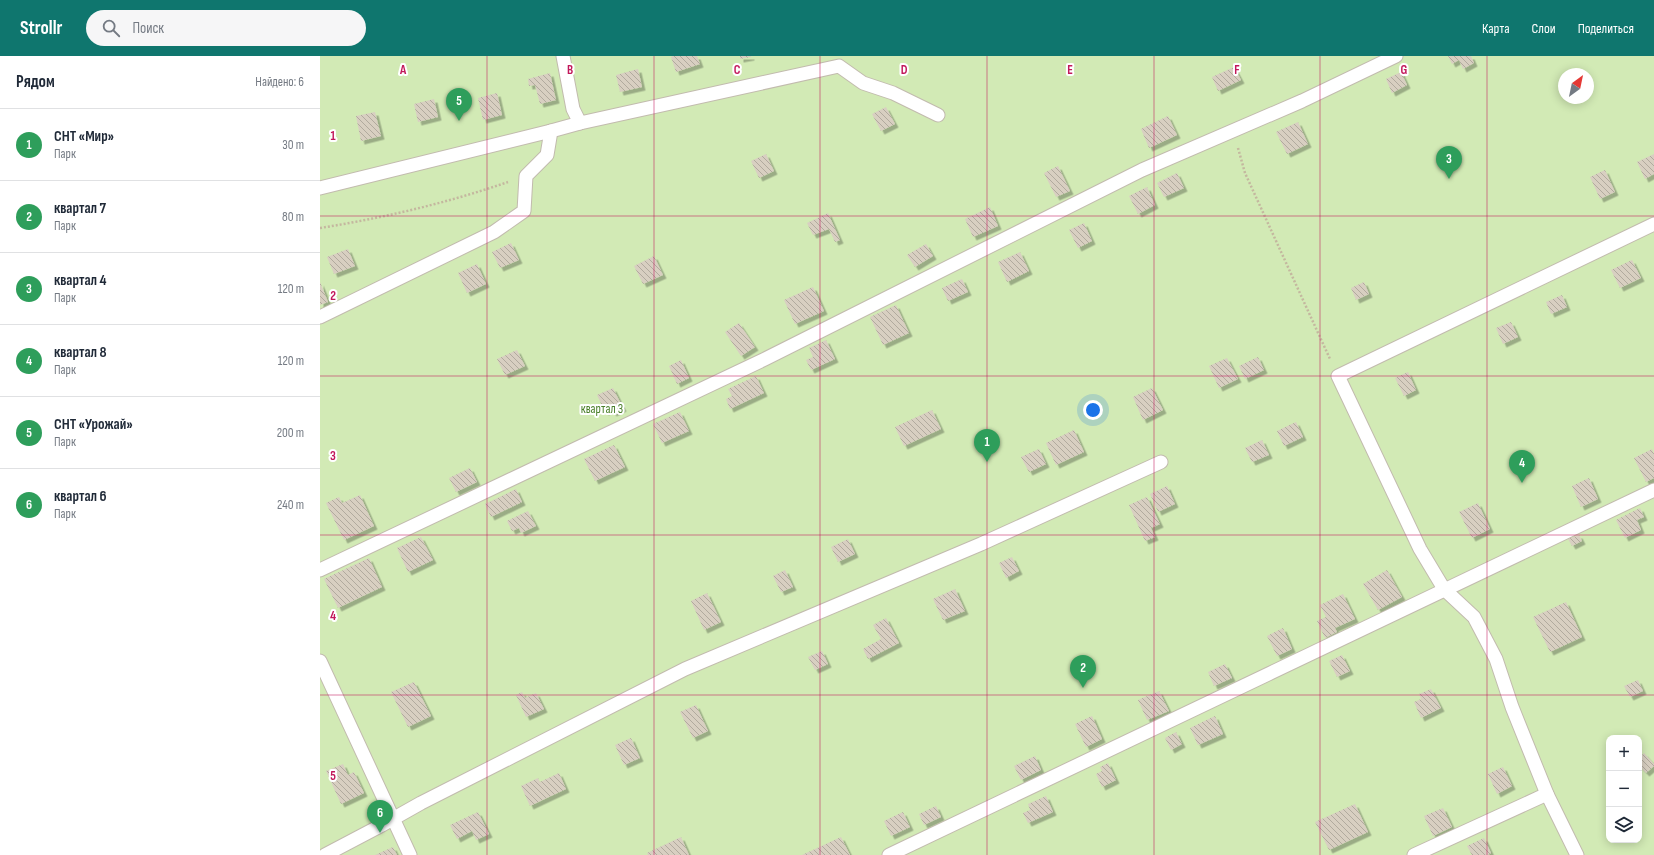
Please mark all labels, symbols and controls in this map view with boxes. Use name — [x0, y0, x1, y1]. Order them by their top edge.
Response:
search box — [86, 10, 366, 46]
text: Strollr — [20, 17, 62, 40]
icon: search — [100, 17, 122, 39]
text: Поиск — [132, 19, 164, 38]
text: Карта — [1482, 20, 1510, 37]
text: Слои — [1532, 20, 1556, 37]
text: Поделиться — [1578, 20, 1634, 37]
text: A — [399, 62, 407, 78]
text: B — [567, 62, 573, 78]
text: C — [734, 62, 741, 78]
text: D — [901, 62, 908, 78]
text: E — [1067, 62, 1073, 78]
text: F — [1234, 62, 1240, 78]
text: G — [1401, 62, 1408, 78]
north arrow — [1558, 68, 1594, 104]
text: Рядом — [16, 72, 55, 92]
text: Найдено: 6 — [255, 74, 304, 90]
pin: 5 — [446, 88, 472, 121]
text: СНТ «Мир» — [54, 127, 114, 146]
text: 1 — [330, 128, 336, 144]
text: 1 — [26, 137, 32, 153]
text: 30 m — [282, 137, 304, 153]
text: Парк — [54, 146, 76, 162]
pin: 3 — [1436, 146, 1462, 179]
text: квартал 7 — [54, 199, 106, 218]
text: 2 — [26, 209, 32, 225]
text: 80 m — [282, 209, 304, 225]
text: Парк — [54, 218, 76, 234]
text: квартал 4 — [54, 271, 106, 290]
text: 3 — [26, 281, 32, 297]
text: 120 m — [278, 281, 304, 297]
text: 2 — [330, 288, 336, 304]
text: Парк — [54, 290, 76, 306]
text: квартал 8 — [54, 343, 106, 362]
text: 4 — [26, 353, 32, 369]
text: 120 m — [278, 353, 304, 369]
text: Парк — [54, 362, 76, 378]
your location — [1083, 400, 1103, 420]
park label: квартал 3 — [581, 401, 623, 417]
text: СНТ «Урожай» — [54, 415, 133, 434]
text: 5 — [26, 425, 32, 441]
text: 200 m — [277, 425, 304, 441]
pin: 1 — [974, 429, 1000, 462]
text: Парк — [54, 434, 76, 450]
text: 3 — [330, 448, 336, 464]
pin: 4 — [1509, 450, 1535, 483]
text: квартал 6 — [54, 487, 106, 506]
text: 6 — [26, 497, 32, 513]
text: 240 m — [277, 497, 304, 513]
text: Парк — [54, 506, 76, 522]
text: 4 — [330, 608, 336, 624]
pin: 2 — [1070, 655, 1096, 688]
map controls — [1606, 735, 1642, 843]
button: + — [1606, 735, 1642, 771]
text: 5 — [330, 768, 336, 784]
button: − — [1606, 771, 1642, 807]
pin: 6 — [367, 800, 393, 833]
button: layers — [1606, 807, 1642, 843]

